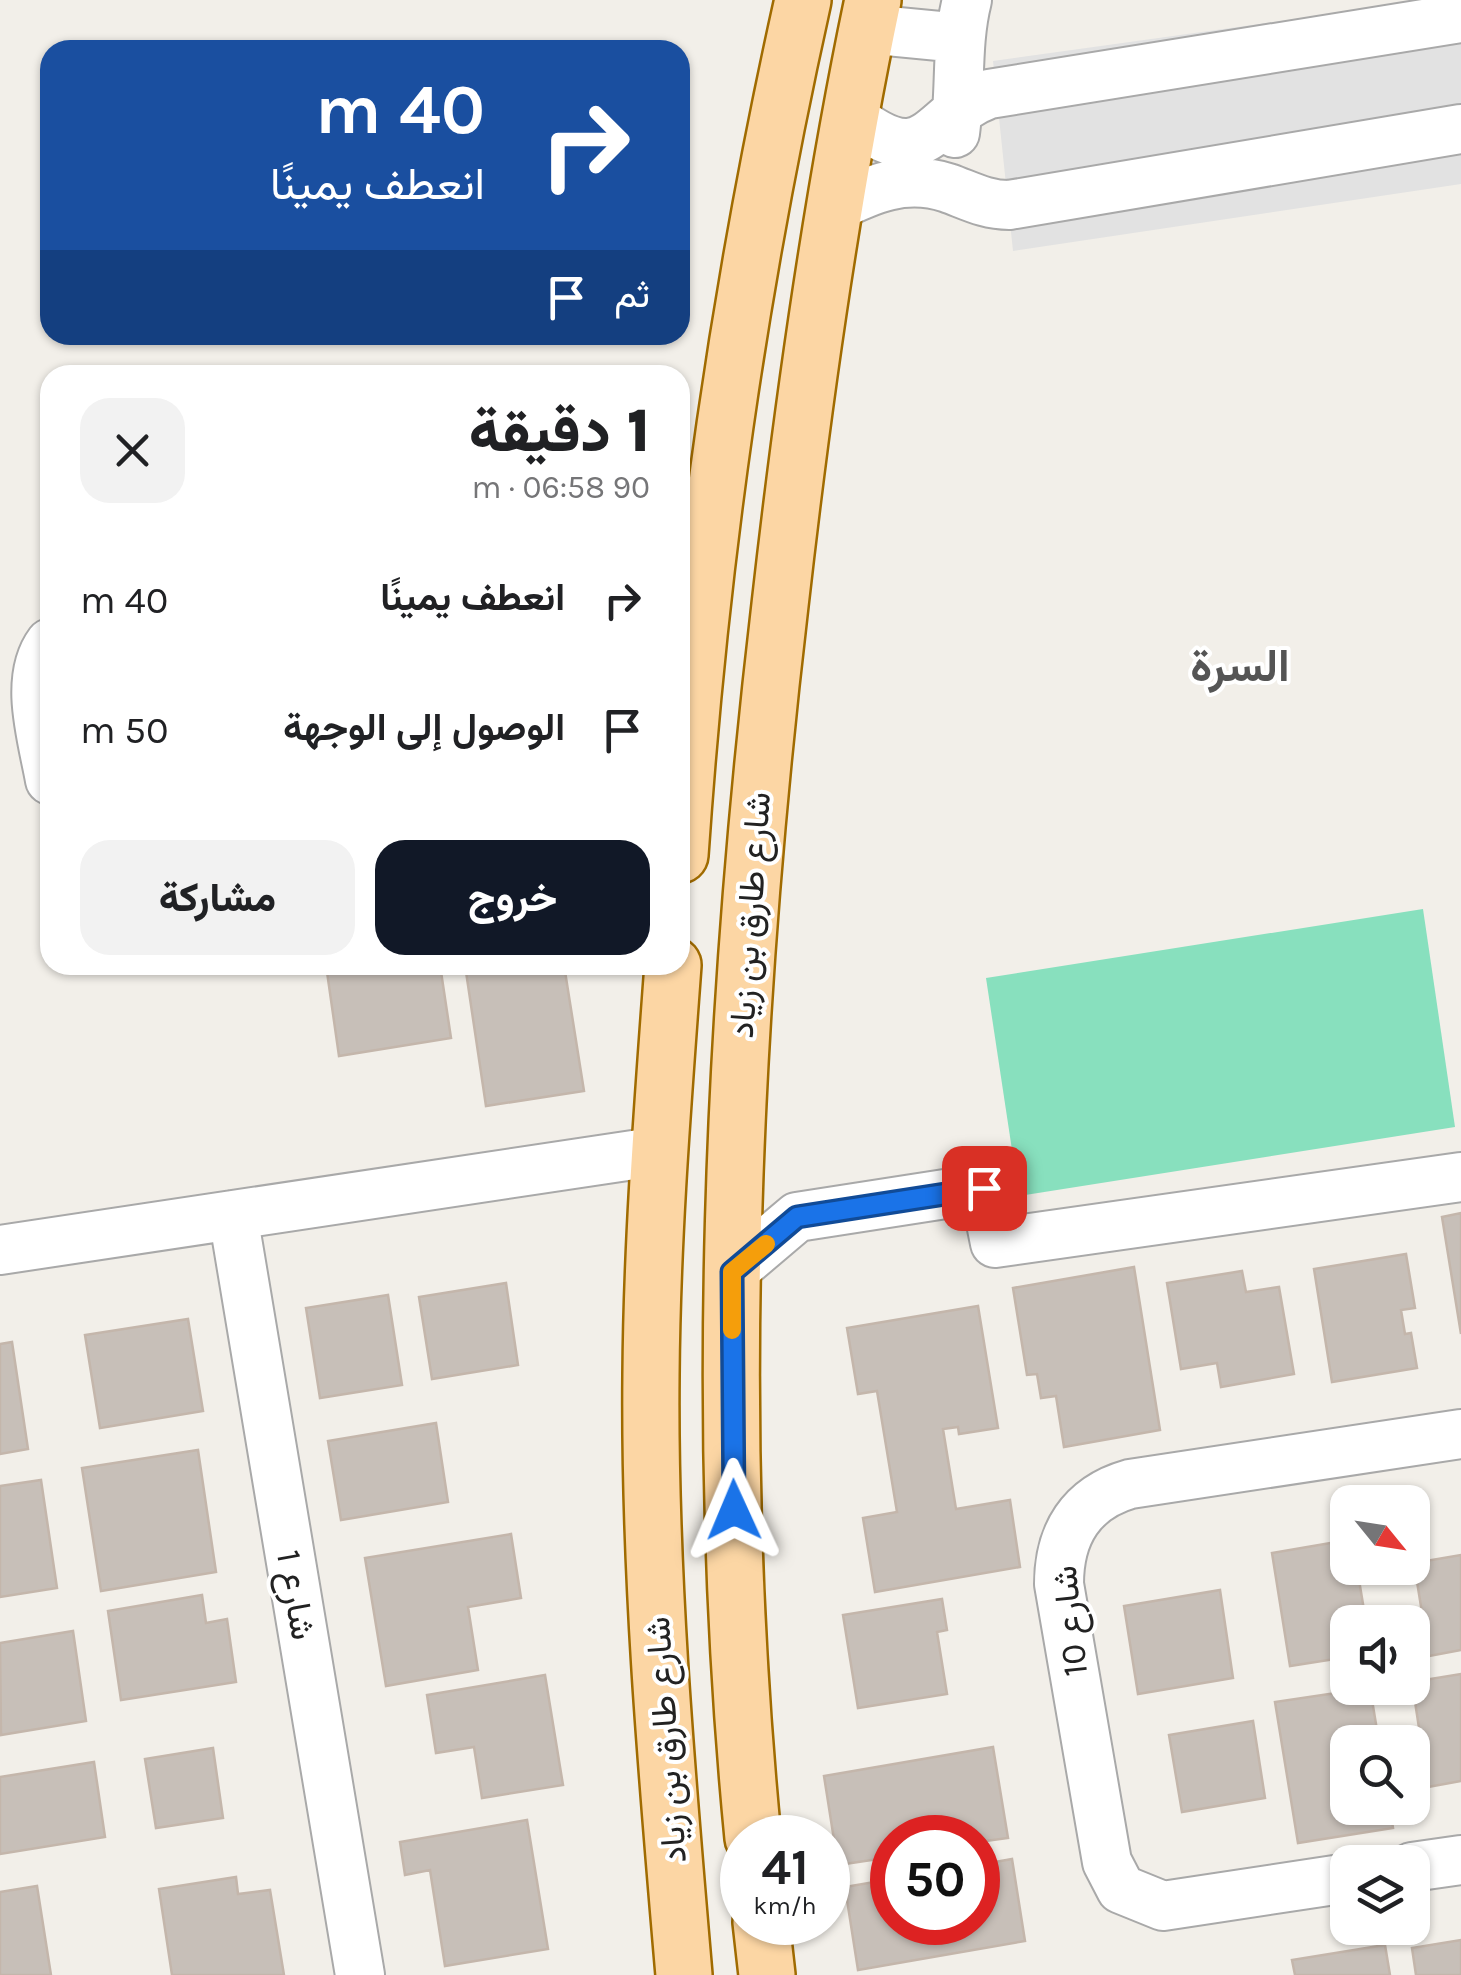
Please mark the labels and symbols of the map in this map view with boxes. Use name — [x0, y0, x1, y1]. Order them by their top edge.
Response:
district label: السرة — [1190, 640, 1290, 693]
street label: شارع طارق بن زياد — [721, 790, 782, 1040]
pin — [942, 1146, 1027, 1231]
position arrow — [682, 1458, 786, 1562]
north arrow — [1330, 1485, 1430, 1585]
street label: شارع 1 — [265, 1547, 324, 1644]
street label: شارع 10 — [1044, 1563, 1099, 1678]
street label: شارع طارق بن زياد — [637, 1615, 698, 1865]
speed limit sign: 50 — [870, 1815, 1000, 1945]

